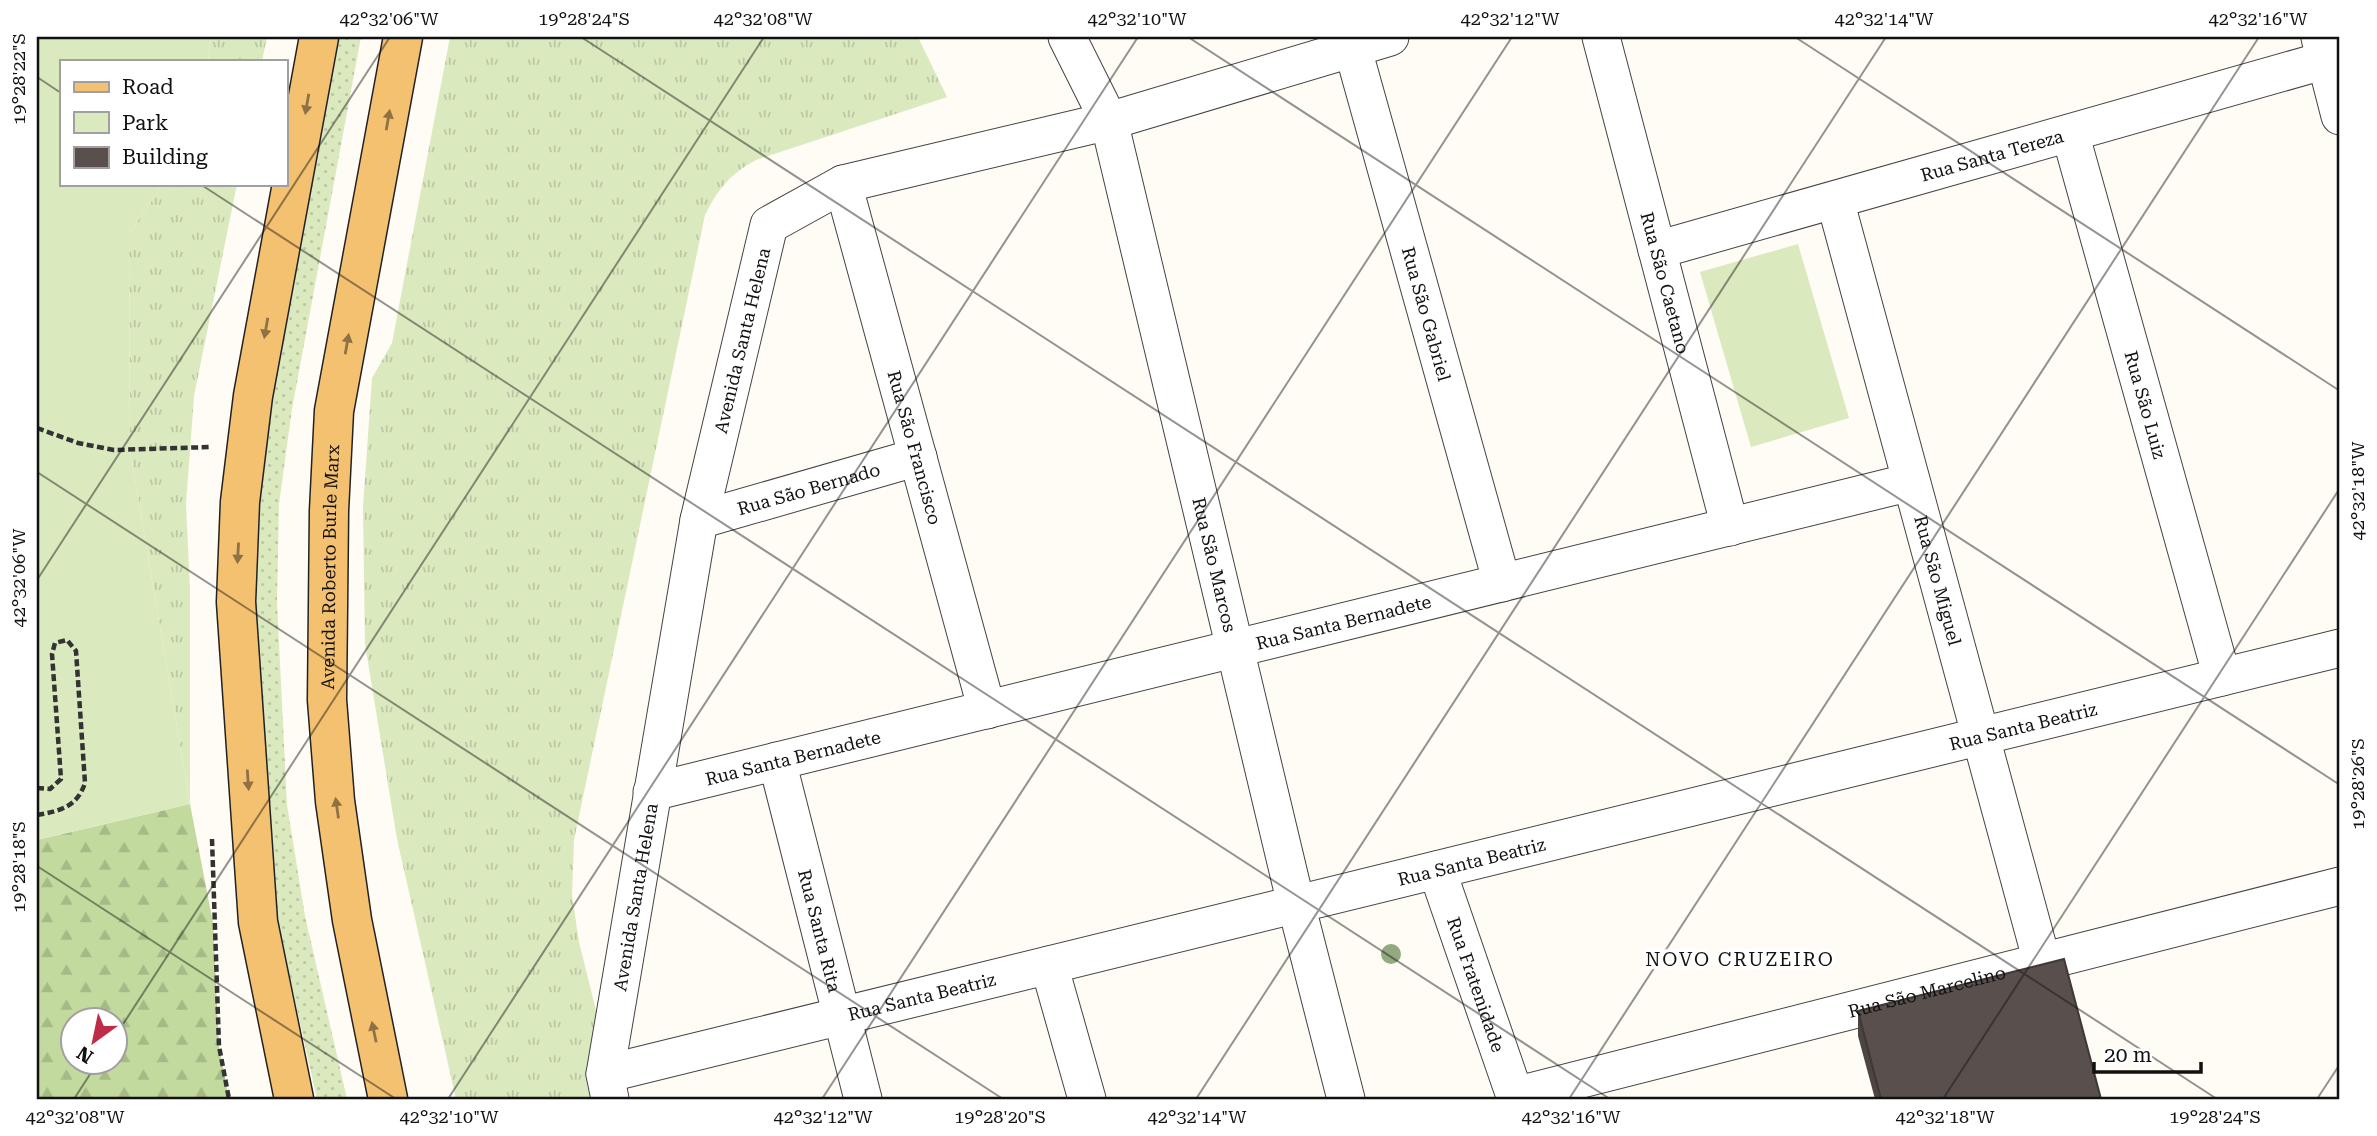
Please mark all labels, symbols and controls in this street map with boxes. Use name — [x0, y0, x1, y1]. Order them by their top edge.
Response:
text: 42°32'06"W — [340, 8, 439, 29]
text: 19°28'24"S — [538, 8, 630, 29]
text: 42°32'08"W — [714, 8, 813, 29]
text: 42°32'10"W — [1088, 8, 1187, 29]
text: 42°32'12"W — [1461, 8, 1560, 29]
text: 42°32'14"W — [1835, 8, 1934, 29]
text: 42°32'16"W — [2209, 8, 2308, 29]
text: 19°28'22"S — [8, 33, 29, 125]
legend — [60, 60, 287, 186]
text: Road — [122, 75, 174, 99]
one-way arrow — [301, 93, 312, 115]
one-way arrow — [383, 109, 394, 131]
text: Park — [122, 111, 168, 135]
street label: Rua Santa Tereza — [1918, 125, 2066, 185]
text: Building — [122, 145, 208, 169]
street label: Rua São Caetano — [1637, 210, 1694, 356]
street label: Rua São Gabriel — [1398, 244, 1456, 384]
street label: Avenida Santa Helena — [709, 245, 774, 435]
one-way arrow — [260, 317, 271, 339]
one-way arrow — [342, 333, 353, 355]
street label: Rua São Luiz — [2121, 348, 2171, 461]
street label: Rua São Francisco — [884, 368, 946, 527]
text: 42°32'18"W — [2347, 441, 2368, 540]
street label: Avenida Roberto Burle Marx — [317, 443, 343, 690]
street label: Rua São Bernado — [735, 458, 882, 519]
street label: Rua São Marcos — [1189, 495, 1241, 634]
street label: Rua São Miguel — [1911, 513, 1966, 648]
text: 42°32'06"W — [8, 528, 29, 627]
one-way arrow — [232, 542, 243, 564]
street label: Rua Santa Bernadete — [1254, 590, 1433, 653]
street label: Rua Santa Beatriz — [1947, 698, 2099, 754]
street label: Rua Santa Bernadete — [703, 726, 883, 789]
text: 19°28'26"S — [2347, 738, 2368, 830]
one-way arrow — [243, 769, 254, 791]
one-way arrow — [331, 797, 342, 819]
street label: Avenida Santa Helena — [609, 801, 661, 993]
text: 19°28'18"S — [8, 821, 29, 913]
street label: Rua Santa Beatriz — [1395, 833, 1548, 890]
street label: Rua Santa Rita — [794, 867, 846, 994]
street label: Rua Fratenidade — [1443, 914, 1509, 1055]
district label: NOVO CRUZEIRO — [1645, 948, 1835, 971]
street label: Rua São Marcelino — [1846, 961, 2008, 1021]
street label: Rua Santa Beatriz — [846, 968, 998, 1024]
north arrow — [60, 1006, 130, 1076]
one-way arrow — [368, 1021, 379, 1043]
scale bar — [2094, 1031, 2200, 1075]
text: N — [72, 1041, 97, 1068]
text: 20 m — [2104, 1043, 2152, 1067]
text: 42°32'08"W — [26, 1106, 125, 1127]
text: 42°32'10"W — [400, 1106, 499, 1127]
text: 42°32'12"W — [774, 1106, 873, 1127]
text: 19°28'20"S — [954, 1106, 1046, 1127]
text: 42°32'14"W — [1148, 1106, 1247, 1127]
text: 42°32'16"W — [1522, 1106, 1621, 1127]
text: 42°32'18"W — [1896, 1106, 1995, 1127]
text: 19°28'24"S — [2169, 1106, 2261, 1127]

